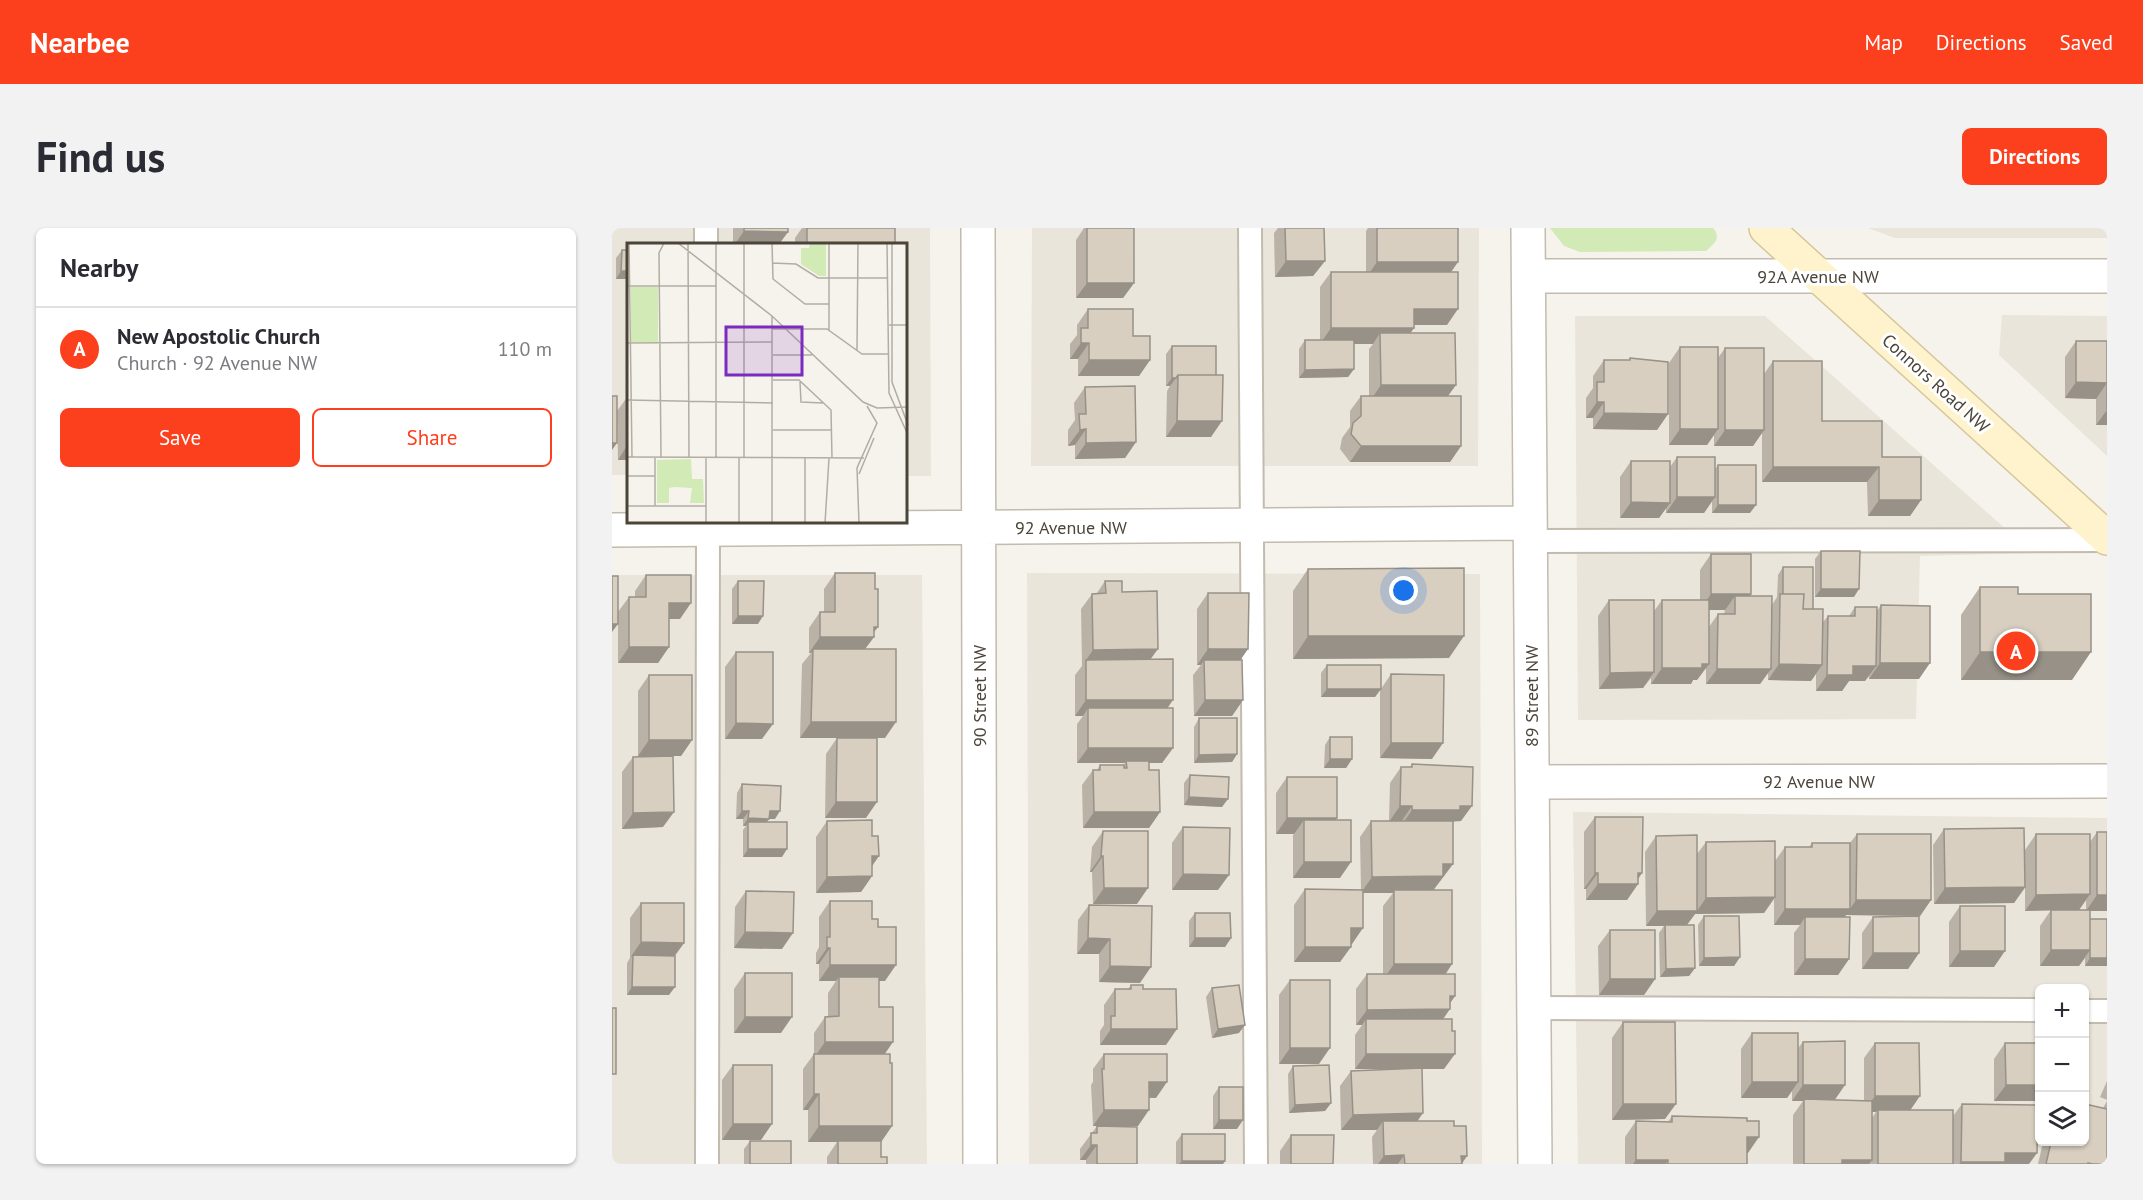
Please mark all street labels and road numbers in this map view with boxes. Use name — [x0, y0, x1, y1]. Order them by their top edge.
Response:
street label: 92A Avenue NW — [1757, 265, 1879, 288]
street label: Connors Road NW — [1877, 329, 1995, 437]
street label: 92 Avenue NW — [1015, 516, 1127, 539]
street label: 90 Street NW — [968, 645, 991, 747]
street label: 89 Street NW — [1520, 645, 1543, 747]
street label: 92 Avenue NW — [1763, 770, 1875, 793]

